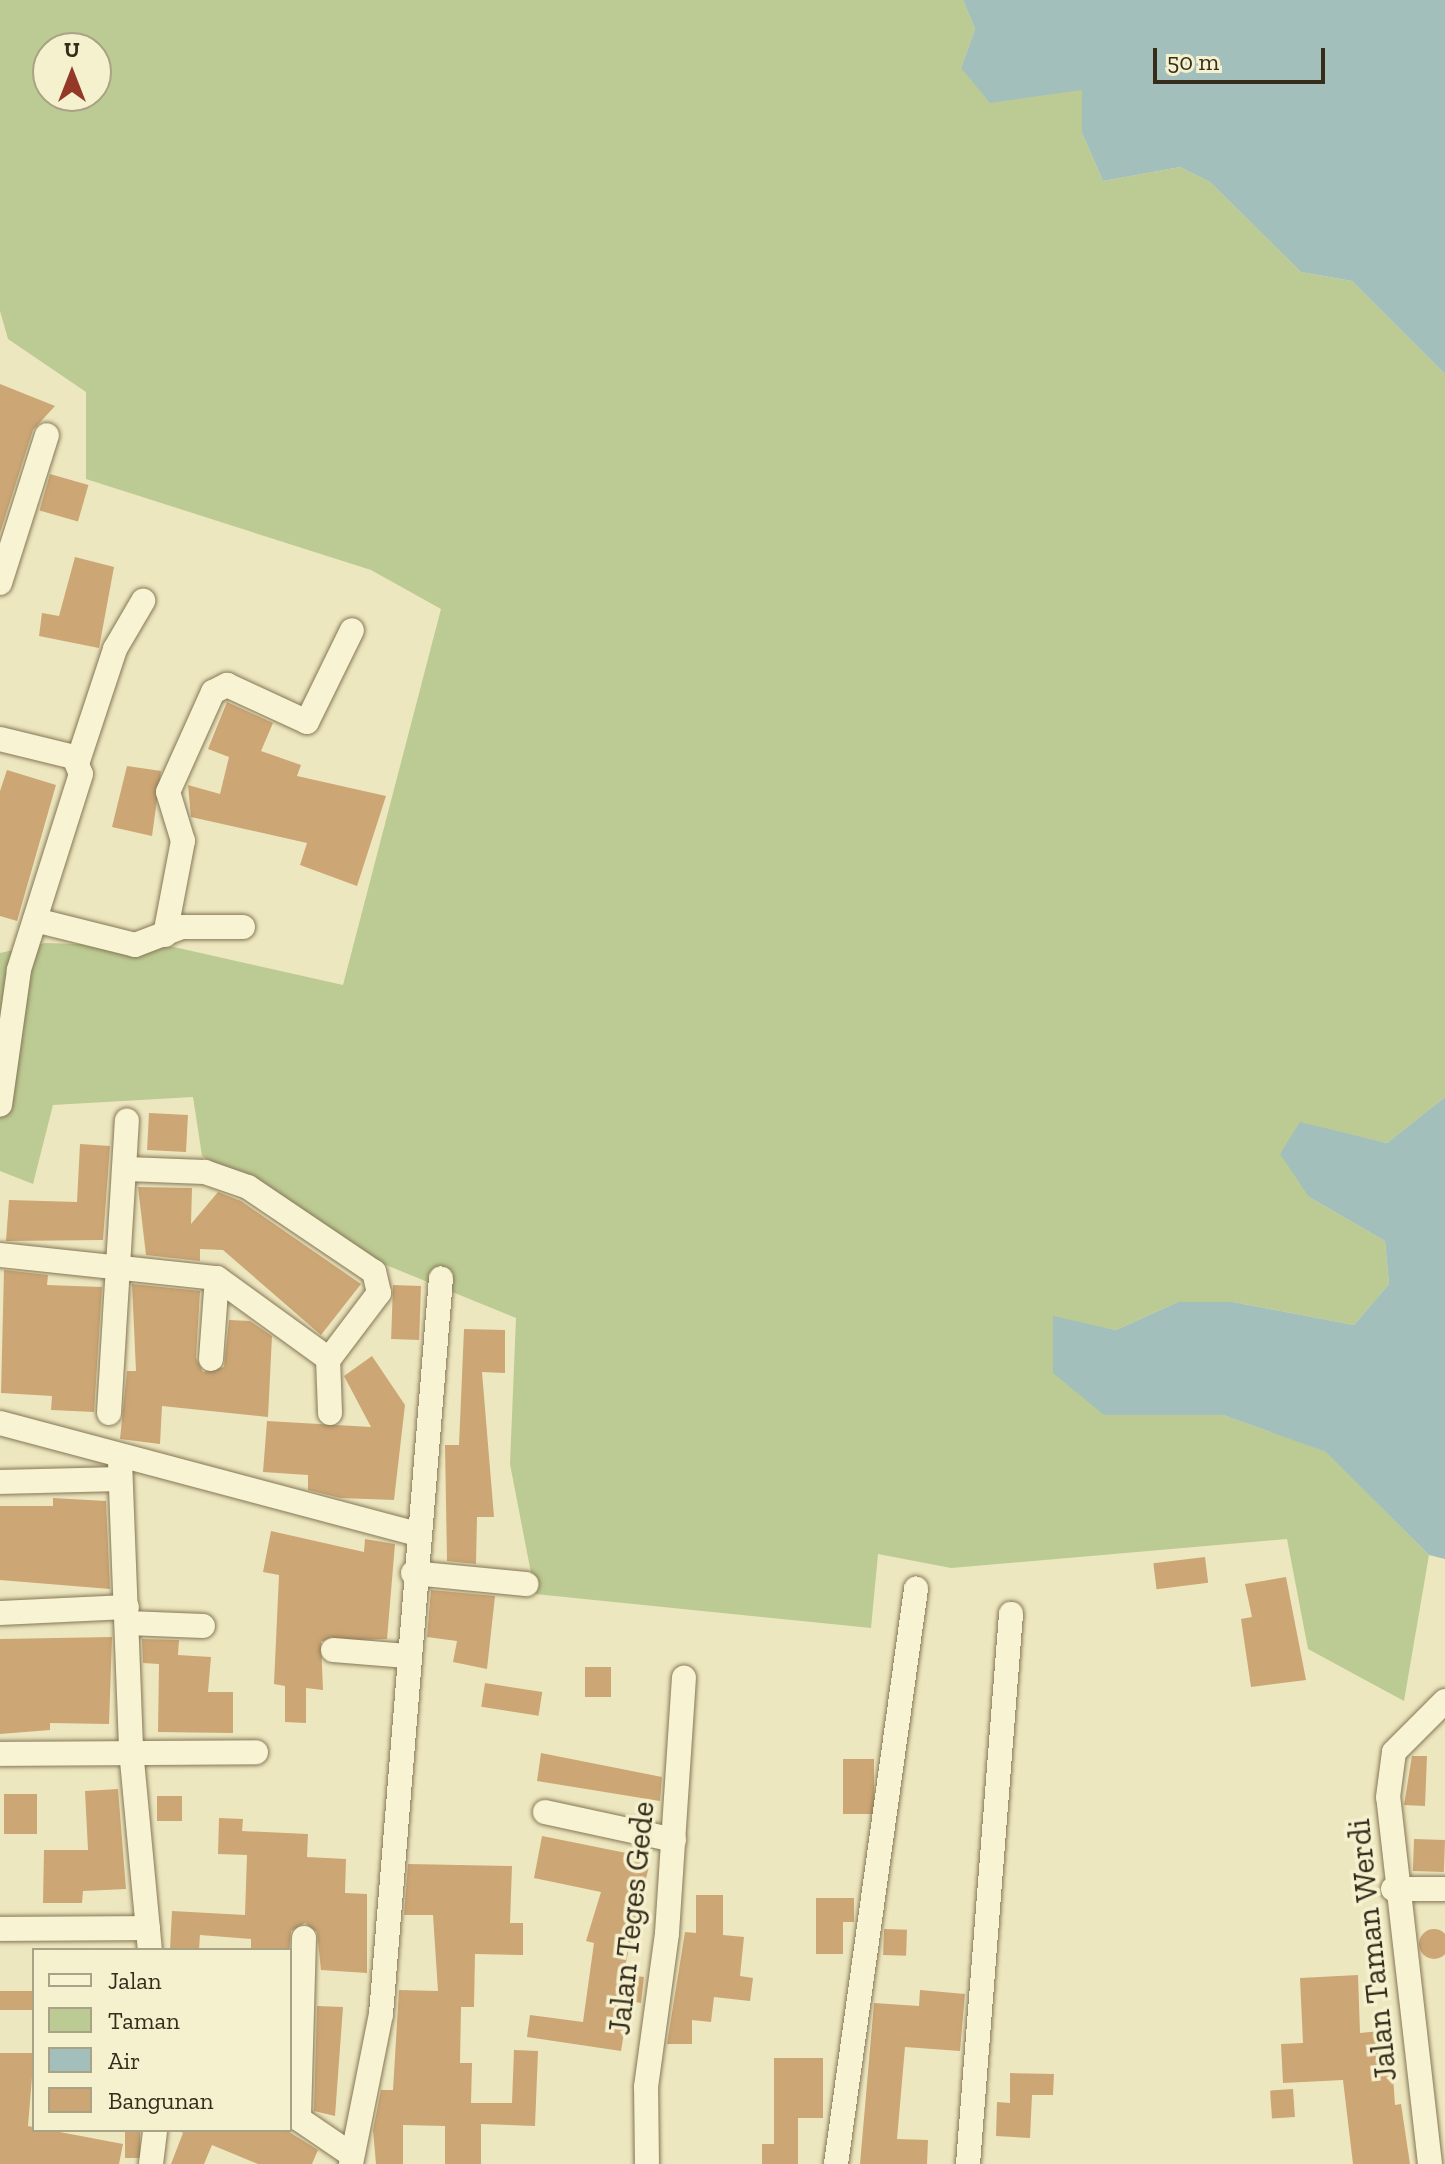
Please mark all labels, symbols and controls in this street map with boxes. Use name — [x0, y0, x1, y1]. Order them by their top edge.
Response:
north arrow — [32, 32, 112, 112]
scale bar — [1157, 32, 1329, 82]
text: U — [64, 36, 80, 63]
text: 50 m — [1167, 47, 1219, 76]
street label: Jalan Teges Gede — [600, 1799, 662, 2037]
street label: Jalan Taman Werdi — [1339, 1816, 1405, 2084]
legend — [32, 1948, 292, 2132]
text: Jalan — [108, 1966, 162, 1995]
text: Taman — [108, 2006, 180, 2035]
text: Air — [108, 2046, 140, 2075]
text: Bangunan — [108, 2086, 214, 2115]

